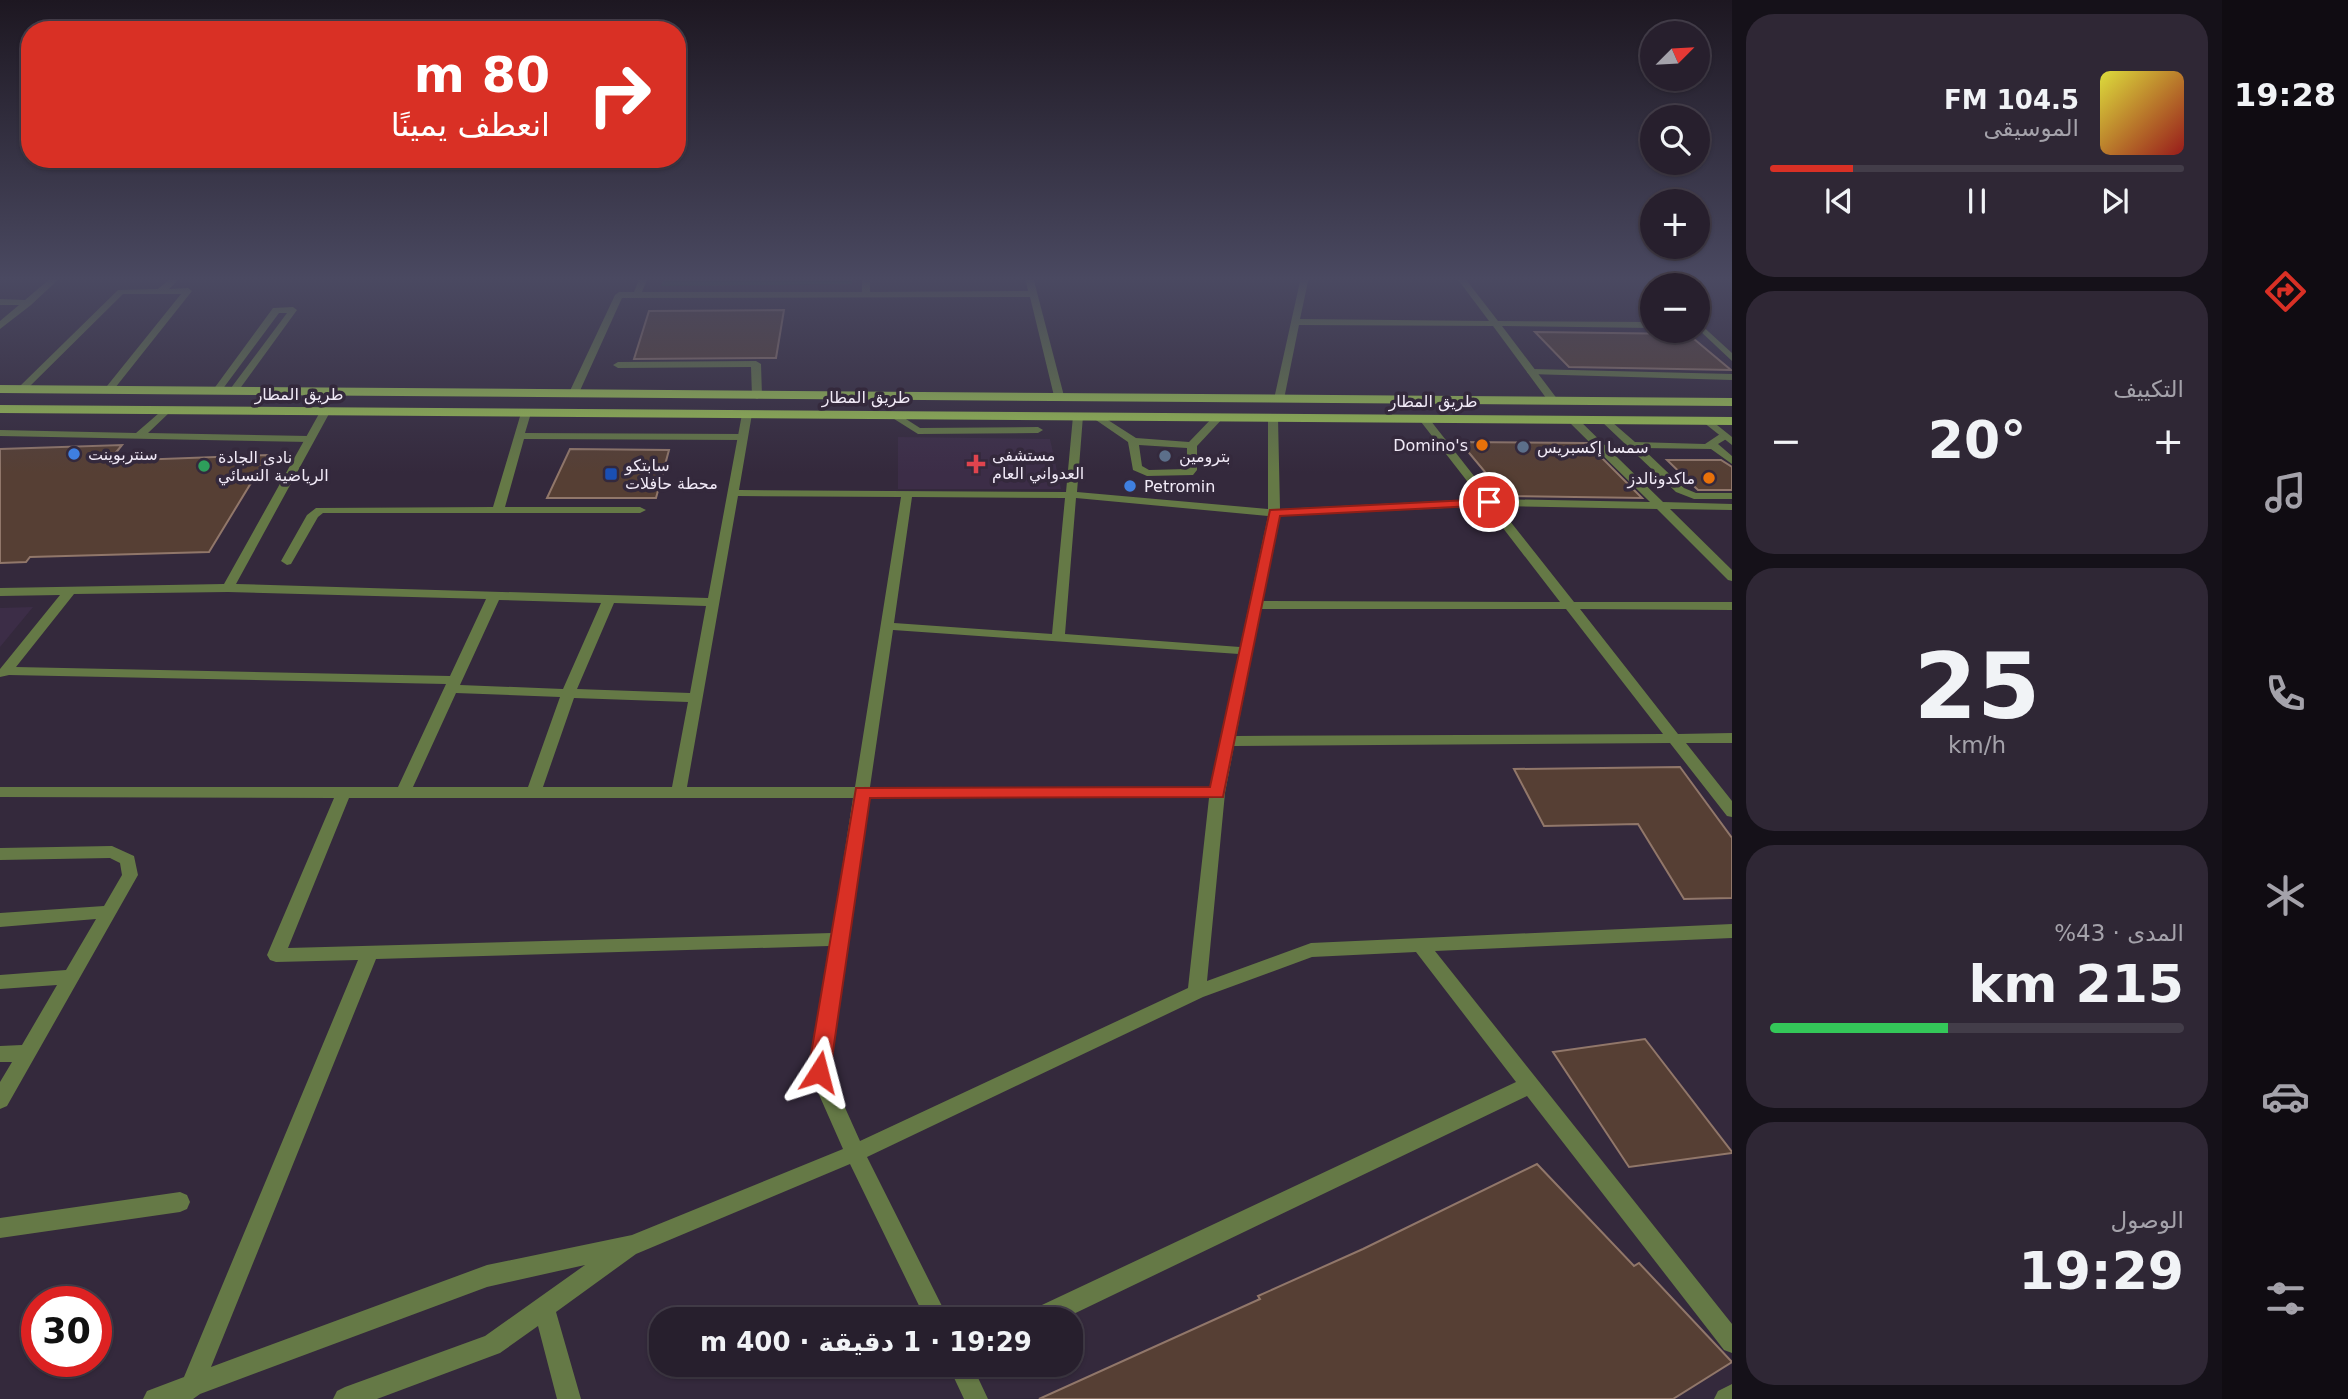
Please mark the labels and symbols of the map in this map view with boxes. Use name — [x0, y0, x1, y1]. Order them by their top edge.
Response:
north arrow — [1640, 21, 1710, 91]
street label: طريق المطار — [254, 385, 343, 405]
street label: طريق المطار — [821, 388, 910, 408]
street label: طريق المطار — [1388, 392, 1477, 412]
place label: Domino's — [1393, 436, 1468, 455]
marker: Domino's — [1474, 437, 1490, 453]
place label: سمسا إكسبريس — [1537, 438, 1649, 458]
marker: سمسا إكسبريس — [1515, 439, 1531, 455]
place label: سنتربوينت — [88, 445, 158, 465]
marker: سنتربوينت — [66, 446, 82, 462]
place label: مستشفى العدواني العام — [992, 446, 1084, 484]
place label: بترومين — [1179, 447, 1230, 467]
place label: نادي الجادة الرياضية النسائي — [218, 448, 329, 486]
marker: بترومين — [1157, 448, 1173, 464]
marker: مستشفى العدواني العام — [966, 454, 986, 474]
place label: سابتكو محطة حافلات — [624, 456, 718, 493]
marker: نادي الجادة الرياضية النسائي — [196, 458, 212, 474]
marker: سابتكو محطة حافلات — [603, 466, 619, 482]
place label: ماكدونالدز — [1626, 469, 1695, 489]
marker: ماكدونالدز — [1701, 470, 1717, 486]
pin — [1459, 472, 1519, 532]
place label: Petromin — [1144, 477, 1215, 496]
marker: Petromin — [1122, 478, 1138, 494]
position arrow — [782, 1035, 856, 1109]
speed limit sign: 30 — [21, 1286, 112, 1377]

